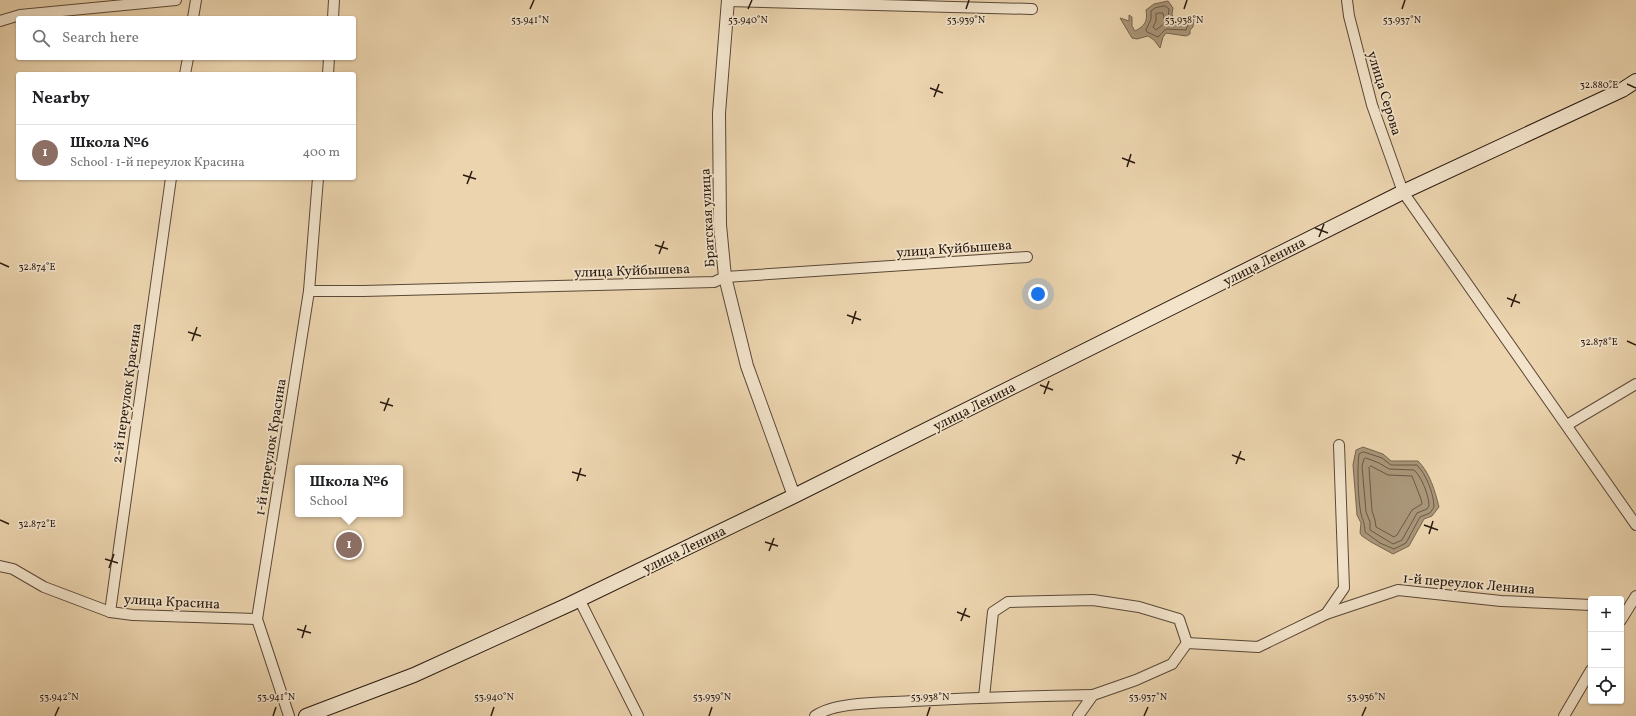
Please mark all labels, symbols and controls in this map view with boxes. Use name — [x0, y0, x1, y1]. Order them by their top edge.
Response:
text: 53.941°N — [511, 13, 550, 27]
text: 53.940°N — [728, 13, 769, 27]
text: 53.939°N — [947, 13, 986, 27]
text: 53.938°N — [1165, 13, 1204, 27]
text: 53.937°N — [1383, 13, 1422, 27]
search box — [16, 16, 356, 60]
icon: search — [30, 27, 52, 49]
text: Search here — [62, 28, 139, 49]
street label: улица Серова — [1362, 49, 1405, 138]
text: 32.880°E — [1580, 78, 1618, 92]
text: Nearby — [32, 87, 90, 110]
text: Школа №6 — [70, 133, 149, 154]
text: 1 — [42, 144, 48, 162]
text: 400 m — [303, 144, 340, 162]
text: School · 1-й переулок Красина — [70, 154, 245, 172]
street label: Братская улица — [696, 168, 721, 268]
street label: улица Ленина — [1220, 233, 1309, 291]
street label: улица Куйбышева — [896, 236, 1013, 263]
text: 32.874°E — [18, 260, 56, 274]
street label: улица Куйбышева — [574, 260, 690, 283]
your location — [1028, 284, 1048, 304]
street label: 2-й переулок Красина — [108, 322, 147, 464]
text: 32.878°E — [1580, 335, 1618, 349]
street label: 1-й переулок Красина — [251, 377, 292, 517]
street label: улица Ленина — [930, 378, 1019, 436]
popup — [295, 465, 403, 517]
text: Школа №6 — [310, 472, 388, 493]
text: School — [310, 493, 348, 511]
text: 32.872°E — [18, 517, 56, 531]
street label: улица Ленина — [640, 522, 729, 579]
pin: 1 — [336, 530, 362, 560]
street label: 1-й переулок Ленина — [1402, 569, 1536, 600]
street label: улица Красина — [123, 590, 221, 615]
map controls — [1588, 596, 1624, 704]
button: + — [1588, 596, 1624, 632]
button: − — [1588, 632, 1624, 668]
button: locate — [1588, 668, 1624, 704]
text: 53.942°N — [39, 690, 79, 704]
text: 53.941°N — [257, 690, 296, 704]
text: 53.940°N — [474, 690, 515, 704]
text: 53.939°N — [693, 690, 732, 704]
text: 53.938°N — [911, 690, 950, 704]
text: 53.937°N — [1129, 690, 1168, 704]
text: 53.936°N — [1347, 690, 1386, 704]

